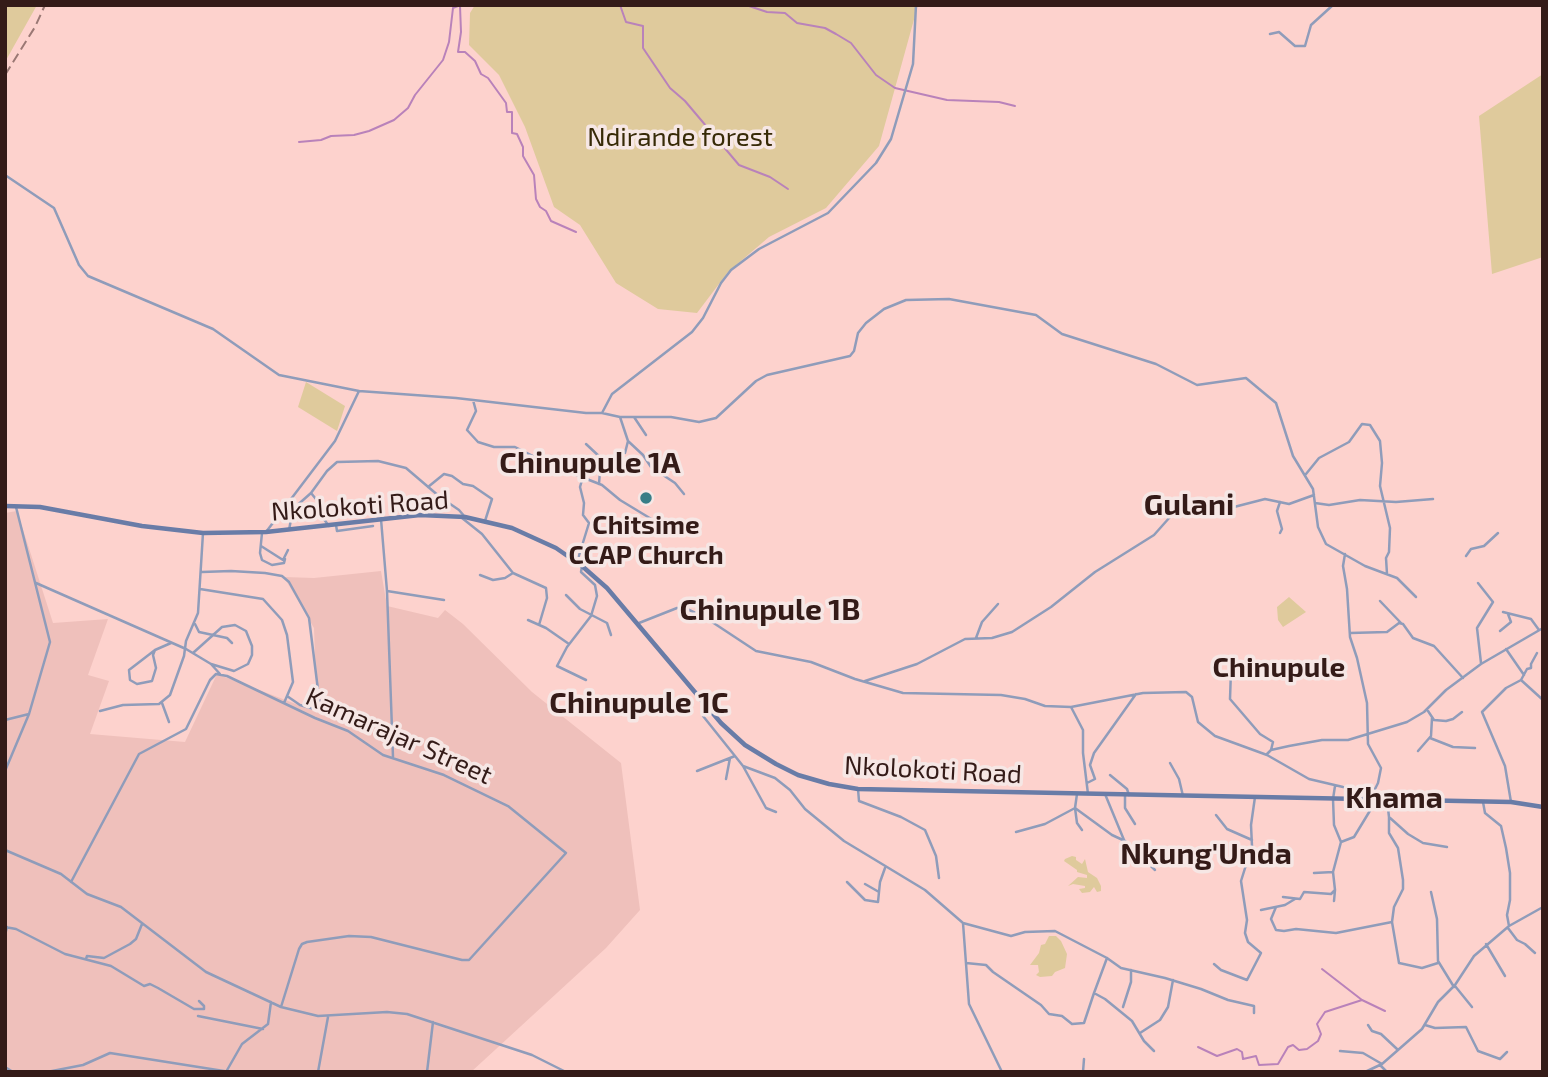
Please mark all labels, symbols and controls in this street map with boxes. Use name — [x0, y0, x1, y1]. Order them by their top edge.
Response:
park label: Ndirande forest — [587, 121, 773, 153]
district label: Chinupule 1A — [499, 445, 681, 481]
street label: Nkolokoti Road — [270, 484, 450, 528]
district label: Gulani — [1144, 487, 1234, 523]
marker: Chitsime CCAP Church — [638, 490, 654, 506]
place label: Chitsime CCAP Church — [568, 509, 724, 570]
district label: Chinupule 1B — [680, 592, 860, 628]
district label: Chinupule — [1213, 651, 1345, 685]
street label: Kamarajar Street — [301, 681, 497, 791]
district label: Chinupule 1C — [549, 685, 729, 721]
street label: Nkolokoti Road — [843, 750, 1023, 790]
district label: Khama — [1345, 780, 1443, 816]
district label: Nkung'Unda — [1120, 836, 1292, 872]

